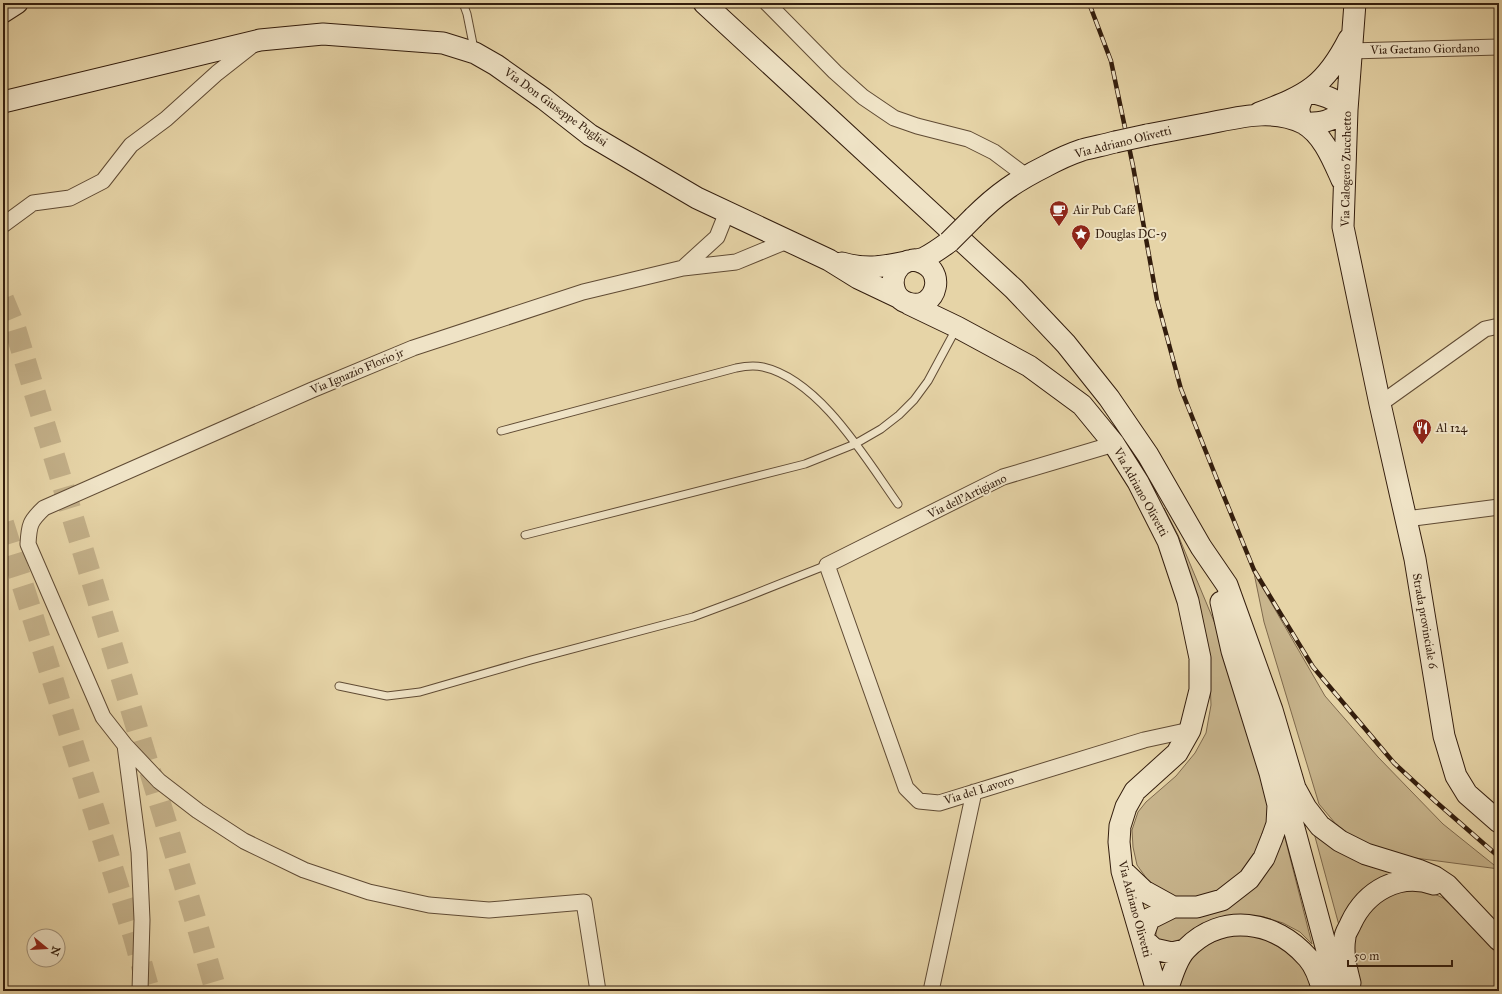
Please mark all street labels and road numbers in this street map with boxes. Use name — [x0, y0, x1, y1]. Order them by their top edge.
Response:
street label: Via Gaetano Giordano — [1369, 41, 1480, 57]
street label: Via Don Giuseppe Puglisi — [500, 64, 611, 150]
street label: Via Calogero Zucchetto — [1338, 111, 1355, 228]
street label: Via Adriano Olivetti — [1072, 123, 1174, 161]
street label: Via Ignazio Florio jr — [307, 345, 407, 398]
street label: Via Adriano Olivetti — [1110, 444, 1172, 539]
street label: Via dell'Artigiano — [924, 471, 1009, 522]
street label: Strada provinciale 6 — [1410, 572, 1440, 671]
street label: Via del Lavoro — [941, 773, 1016, 808]
street label: Via Adriano Olivetti — [1115, 858, 1155, 959]

